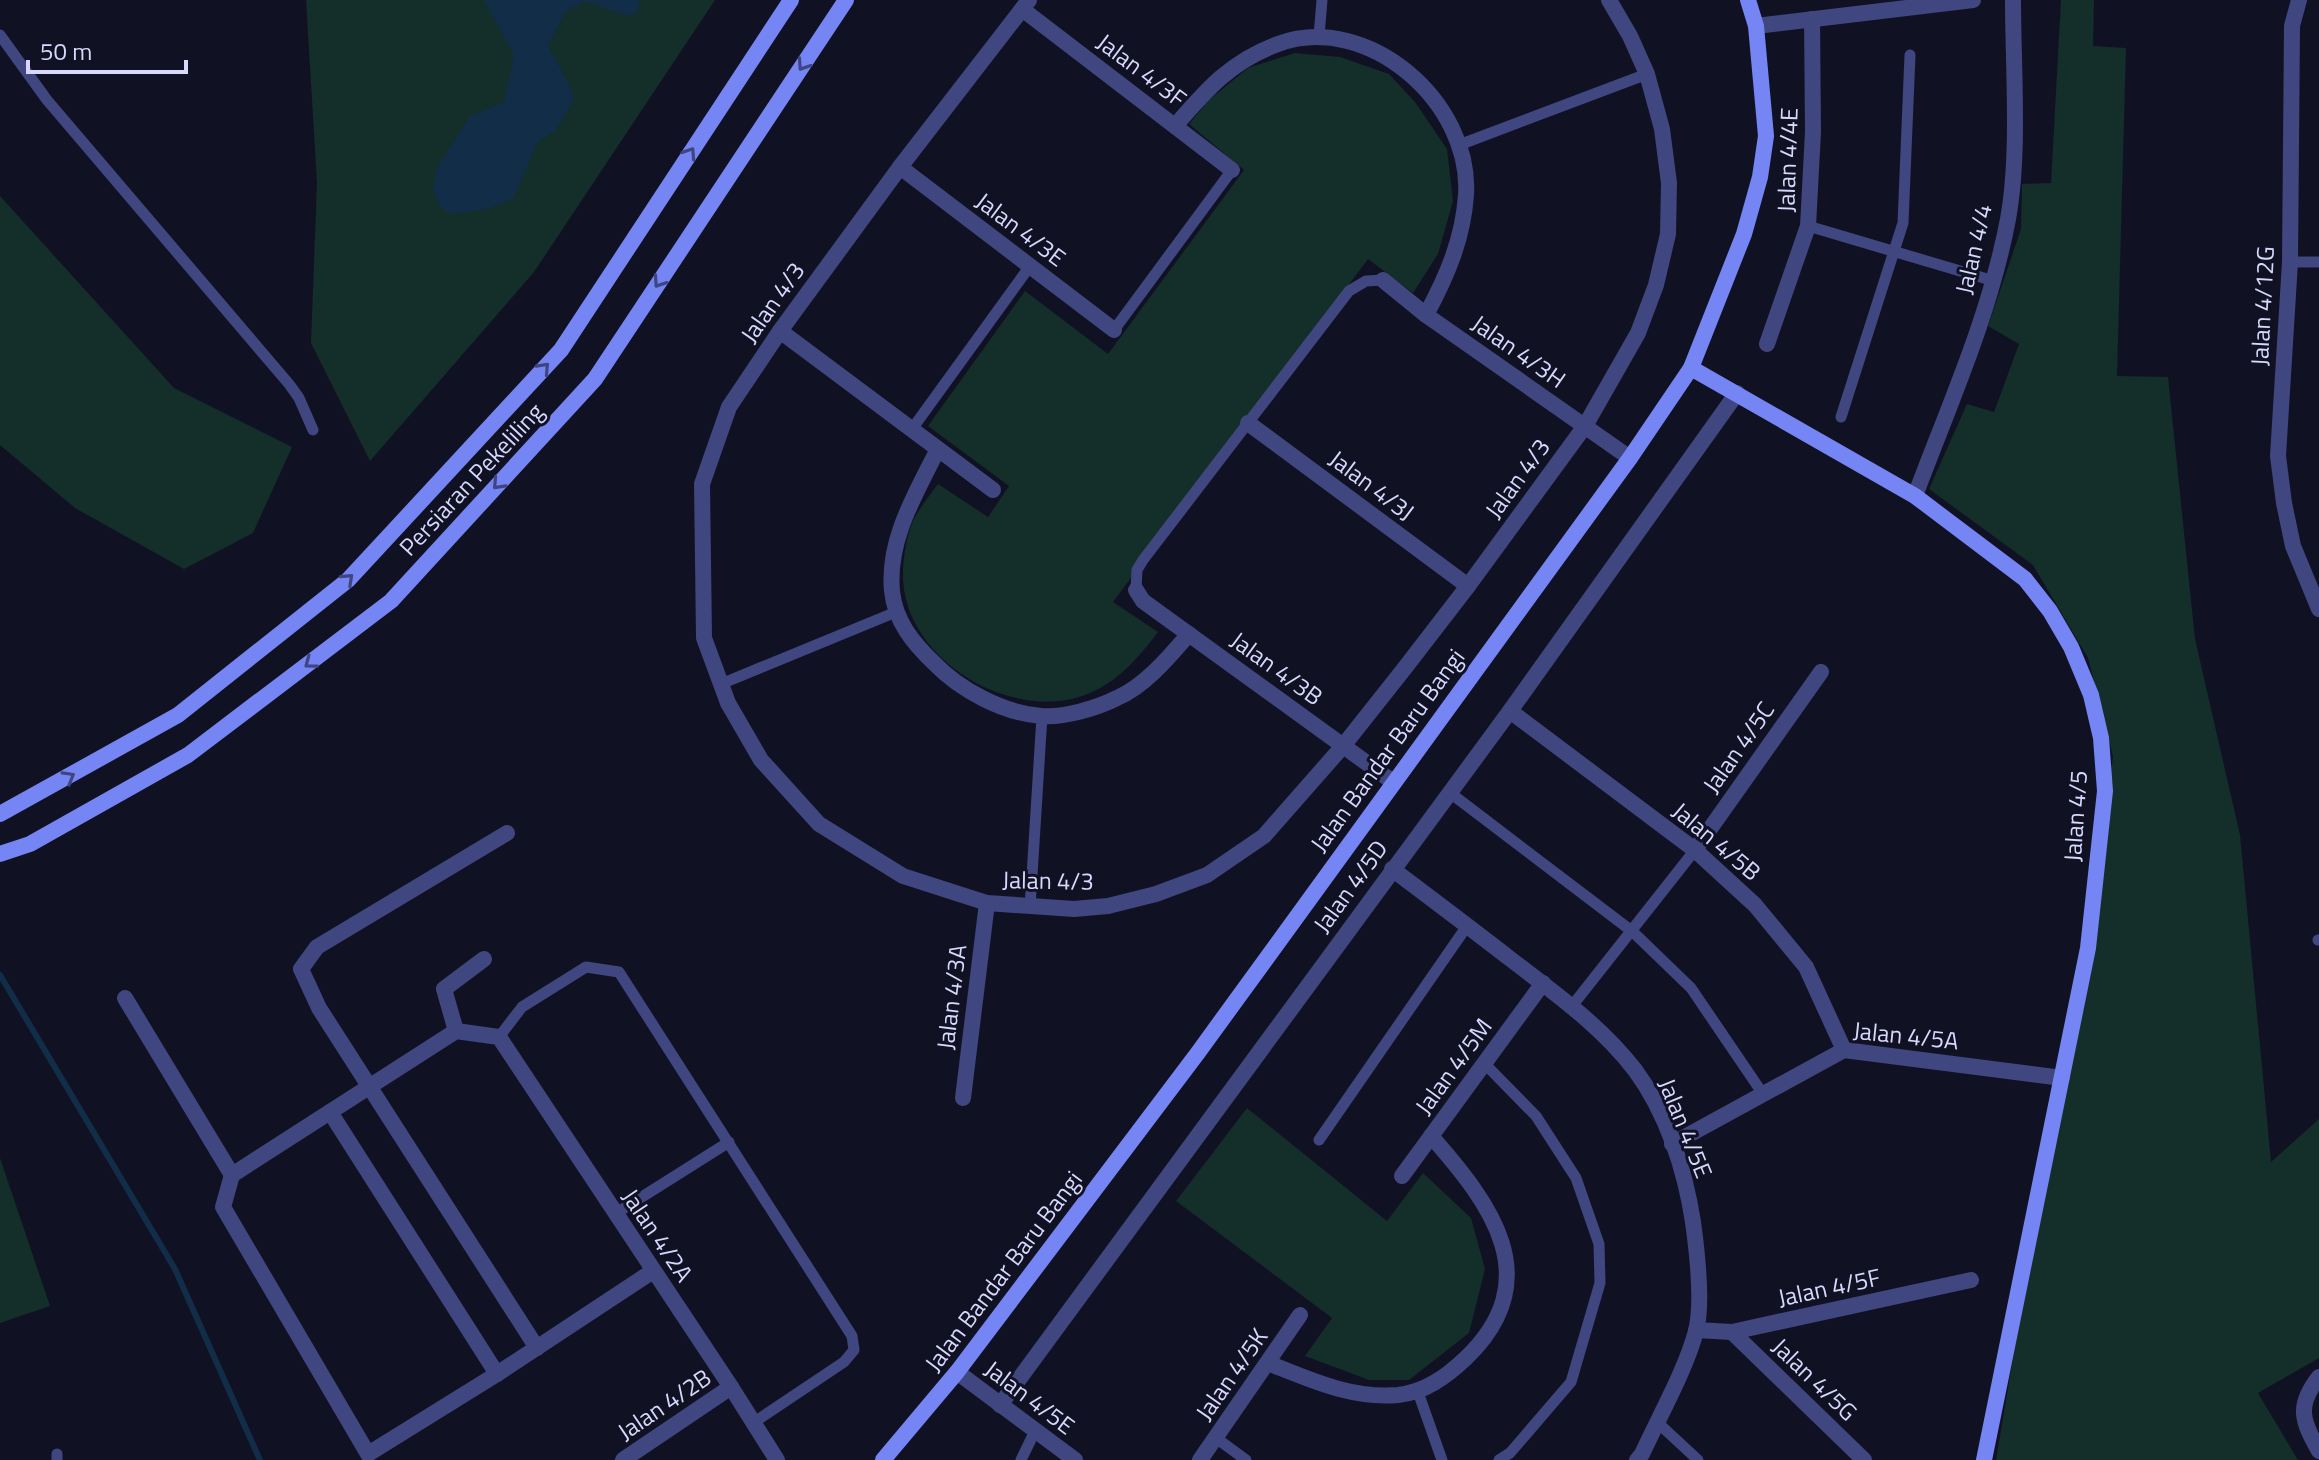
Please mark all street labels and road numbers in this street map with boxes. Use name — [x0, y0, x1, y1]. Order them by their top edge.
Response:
street label: Jalan 4/3F — [1090, 24, 1194, 116]
street label: Jalan 4/4E — [1767, 107, 1807, 213]
street label: Jalan 4/3E — [968, 183, 1074, 275]
street label: Jalan 4/4 — [1945, 200, 2001, 298]
street label: Jalan 4/12G — [2241, 245, 2283, 367]
street label: Jalan 4/3 — [731, 254, 813, 350]
street label: Jalan 4/3H — [1465, 305, 1573, 397]
street label: Persiaran Pekeliling — [390, 394, 552, 564]
street label: Jalan 4/3 — [1476, 430, 1558, 526]
street label: Jalan 4/3J — [1322, 441, 1422, 529]
street label: Jalan 4/3B — [1223, 622, 1331, 714]
street label: Jalan Bandar Baru Bangi — [1301, 641, 1473, 859]
street label: Jalan 4/5C — [1693, 694, 1783, 800]
street label: Jalan 4/5 — [2054, 769, 2096, 863]
street label: Jalan 4/5B — [1665, 793, 1769, 889]
street label: Jalan 4/5D — [1304, 832, 1396, 940]
street label: Jalan 4/3 — [1002, 861, 1094, 899]
street label: Jalan 4/3A — [927, 942, 975, 1052]
street label: Jalan 4/5M — [1406, 1010, 1500, 1122]
street label: Jalan 4/5A — [1852, 1012, 1960, 1058]
street label: Jalan 4/5E — [1650, 1073, 1722, 1183]
street label: Jalan Bandar Baru Bangi — [915, 1163, 1091, 1379]
street label: Jalan 4/2A — [614, 1181, 702, 1289]
street label: Jalan 4/5F — [1774, 1259, 1884, 1315]
street label: Jalan 4/5K — [1186, 1320, 1276, 1427]
street label: Jalan 4/5G — [1764, 1329, 1866, 1429]
street label: Jalan 4/5E — [977, 1351, 1083, 1443]
street label: Jalan 4/2B — [610, 1359, 718, 1449]

